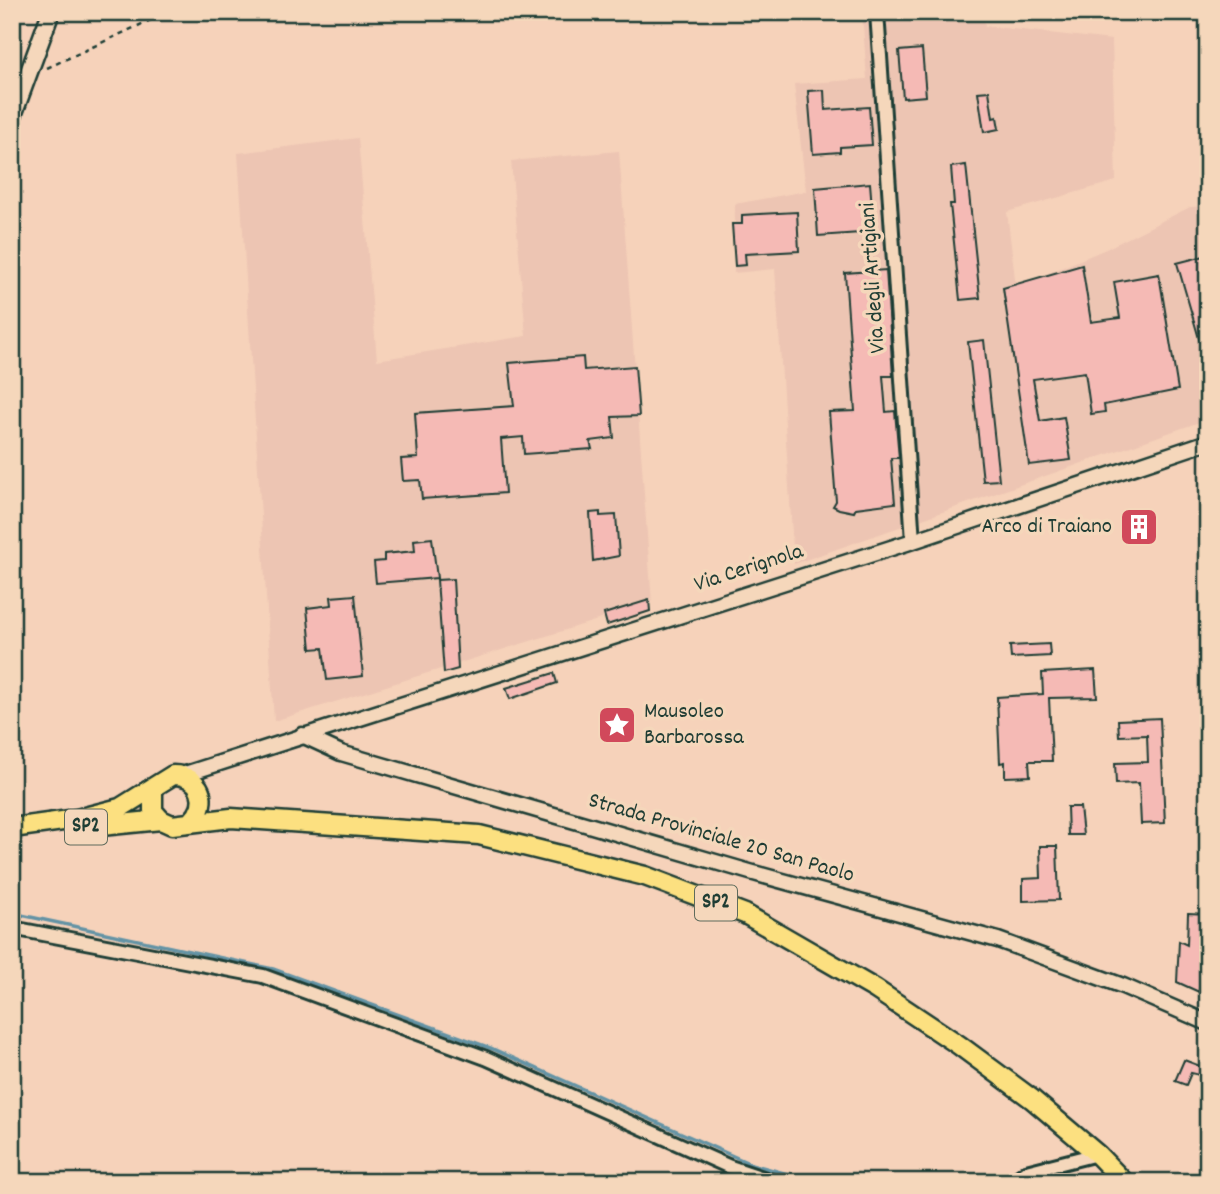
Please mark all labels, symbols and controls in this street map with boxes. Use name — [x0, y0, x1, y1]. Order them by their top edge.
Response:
street label: Via degli Artigiani — [852, 202, 896, 354]
building icon: Arco di Traiano — [1118, 506, 1160, 548]
place label: Arco di Traiano — [982, 511, 1112, 544]
street label: Via Cerignola — [690, 536, 809, 602]
place label: Mausoleo Barbarossa — [644, 696, 745, 755]
place icon: Mausoleo Barbarossa — [596, 704, 638, 746]
street label: Strada Provinciale 20 San Paolo — [584, 785, 858, 893]
road number: SP2 — [65, 810, 107, 844]
road number: SP2 — [695, 886, 737, 920]

